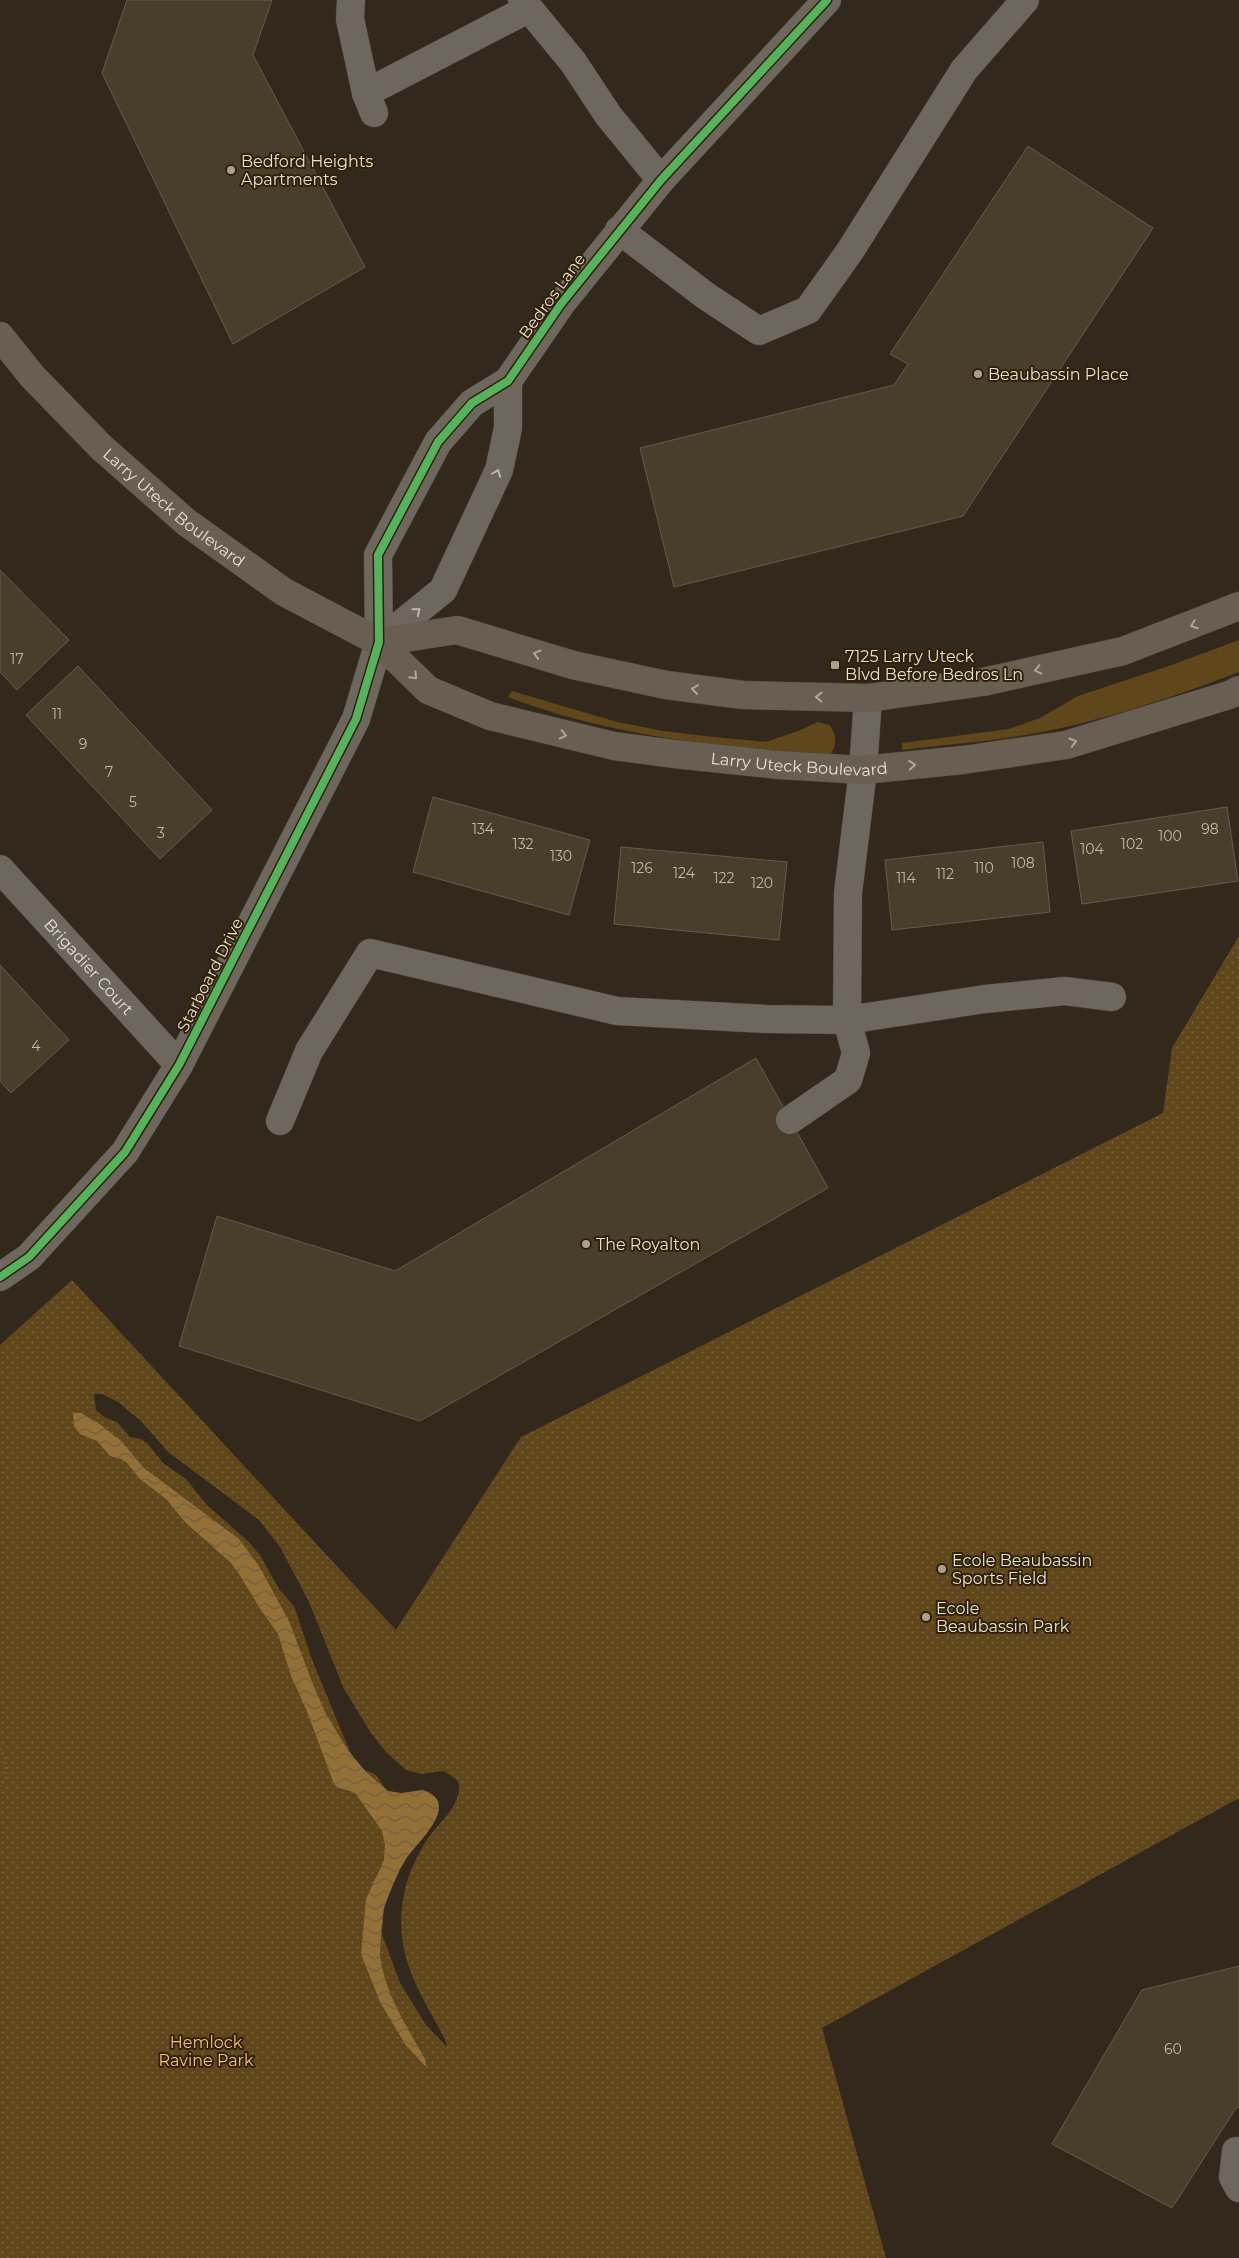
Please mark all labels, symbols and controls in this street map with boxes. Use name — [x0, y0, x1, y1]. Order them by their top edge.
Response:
place label: Bedford Heights Apartments — [241, 152, 373, 189]
marker: Bedford Heights Apartments — [225, 164, 237, 176]
street label: Bedros Lane — [515, 250, 589, 342]
place label: Beaubassin Place — [988, 365, 1129, 384]
marker: Beaubassin Place — [972, 368, 984, 380]
street label: Larry Uteck Boulevard — [99, 444, 249, 570]
one-way arrow — [491, 469, 501, 478]
one-way arrow — [411, 609, 420, 617]
one-way arrow — [1190, 618, 1199, 629]
place label: 7125 Larry Uteck Blvd Before Bedros Ln — [845, 647, 1023, 684]
house number: 17 — [10, 650, 24, 668]
one-way arrow — [533, 650, 541, 660]
marker: 7125 Larry Uteck Blvd Before Bedros Ln — [829, 659, 841, 671]
one-way arrow — [1034, 664, 1043, 675]
one-way arrow — [408, 671, 417, 680]
one-way arrow — [691, 684, 699, 695]
one-way arrow — [815, 692, 822, 702]
house number: 11 — [52, 705, 62, 723]
one-way arrow — [559, 729, 568, 740]
house number: 9 — [79, 735, 87, 753]
one-way arrow — [1068, 738, 1076, 748]
street label: Larry Uteck Boulevard — [710, 748, 888, 780]
one-way arrow — [908, 760, 916, 771]
house number: 7 — [105, 763, 113, 781]
house number: 5 — [129, 793, 137, 811]
house number: 134 — [472, 820, 495, 838]
house number: 98 — [1201, 820, 1219, 838]
house number: 3 — [157, 824, 165, 842]
house number: 100 — [1158, 827, 1182, 845]
house number: 132 — [513, 835, 533, 853]
house number: 102 — [1121, 835, 1143, 853]
house number: 104 — [1080, 840, 1105, 858]
house number: 130 — [550, 847, 572, 865]
house number: 108 — [1011, 854, 1035, 872]
house number: 126 — [631, 859, 653, 877]
house number: 110 — [974, 859, 994, 877]
house number: 124 — [673, 864, 696, 882]
house number: 112 — [936, 865, 954, 883]
house number: 122 — [714, 869, 735, 887]
house number: 114 — [896, 869, 916, 887]
house number: 120 — [751, 874, 773, 892]
street label: Brigadier Court — [40, 914, 138, 1019]
street label: Starboard Drive — [173, 915, 247, 1035]
house number: 4 — [31, 1037, 41, 1055]
place label: The Royalton — [596, 1235, 700, 1254]
marker: The Royalton — [580, 1238, 592, 1250]
place label: Ecole Beaubassin Sports Field — [952, 1551, 1092, 1588]
marker: Ecole Beaubassin Sports Field — [936, 1563, 948, 1575]
place label: Ecole Beaubassin Park — [936, 1599, 1070, 1636]
marker: Ecole Beaubassin Park — [920, 1611, 932, 1623]
park label: Hemlock Ravine Park — [159, 2033, 254, 2070]
house number: 60 — [1164, 2040, 1182, 2058]

